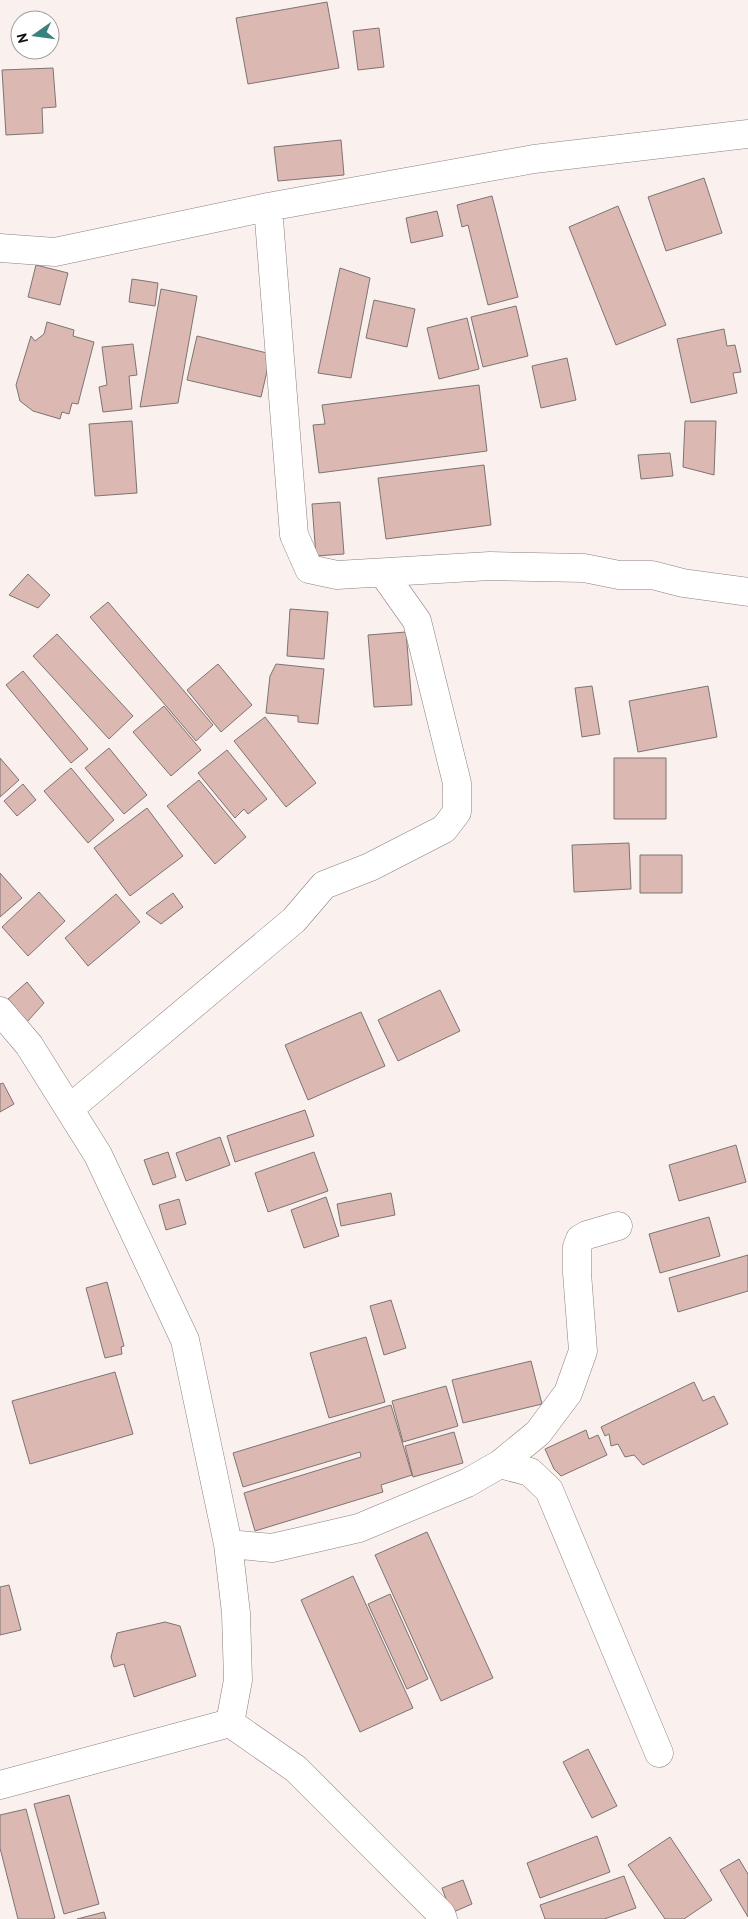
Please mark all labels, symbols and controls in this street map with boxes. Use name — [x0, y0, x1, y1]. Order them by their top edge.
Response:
north arrow — [10, 10, 60, 60]
text: N — [13, 32, 32, 45]

